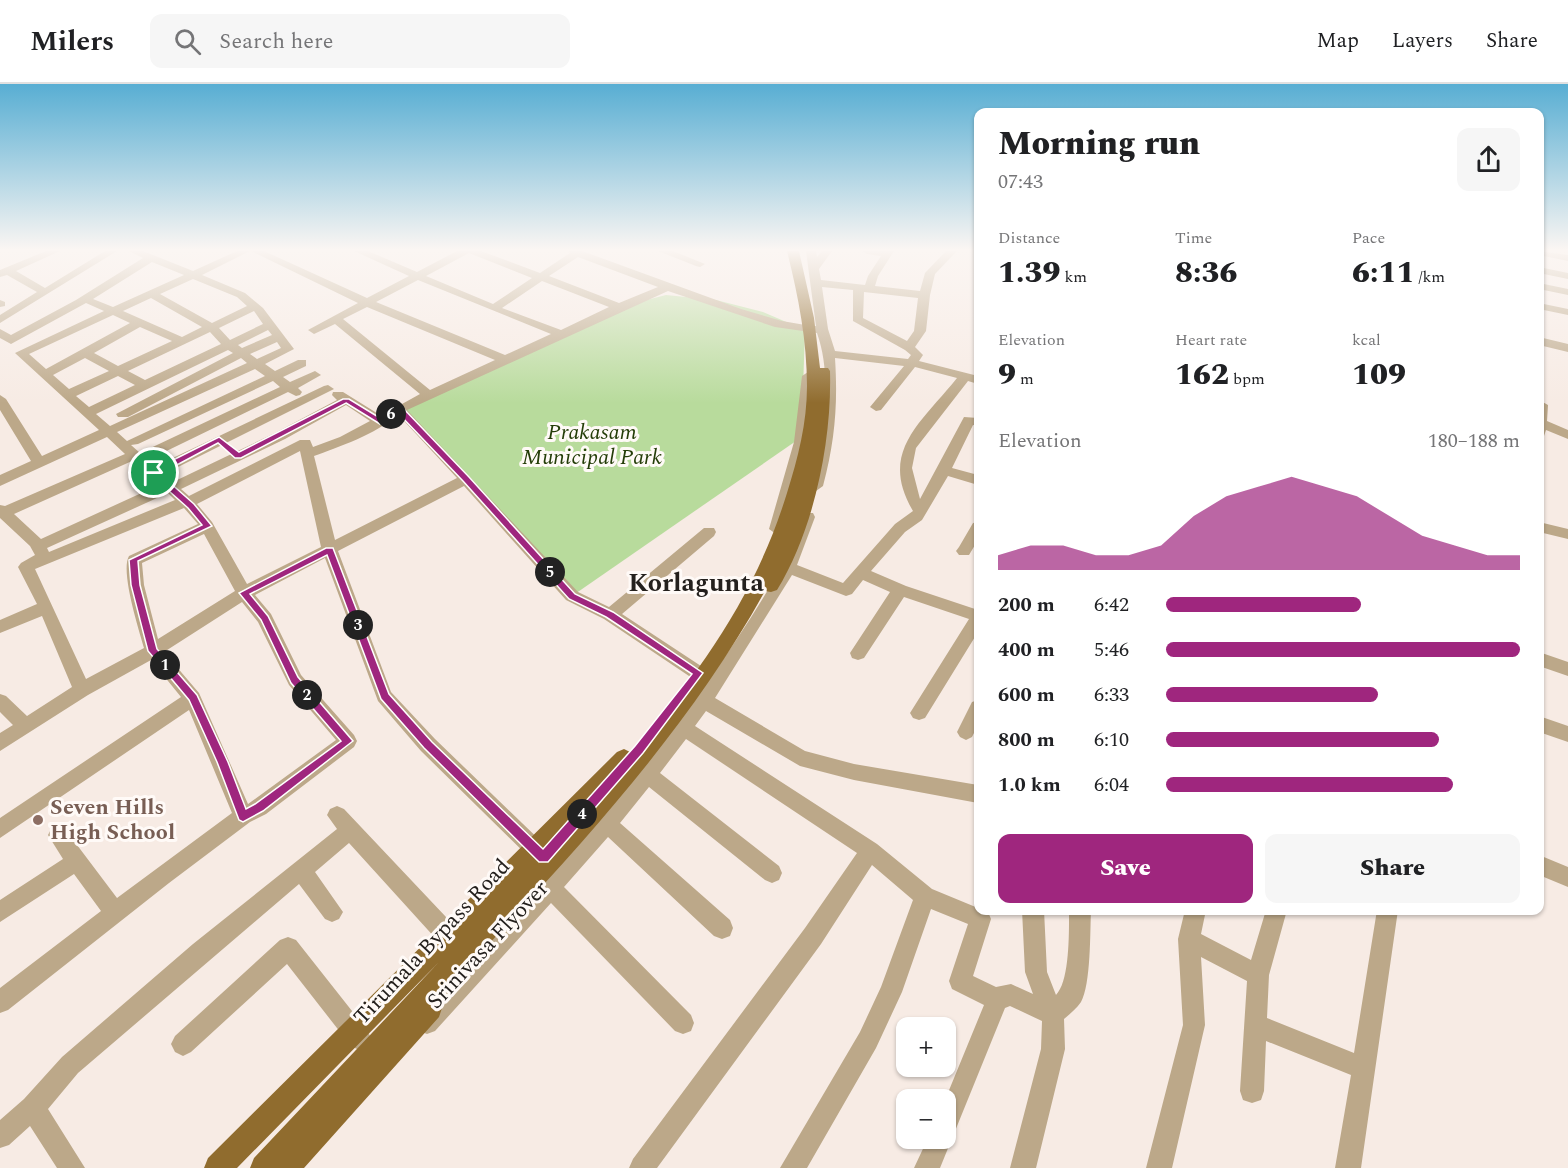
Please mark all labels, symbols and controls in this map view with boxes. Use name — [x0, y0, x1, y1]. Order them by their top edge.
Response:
search box — [150, 14, 570, 68]
text: Milers — [30, 20, 114, 63]
icon: search — [171, 25, 204, 58]
text: Search here — [219, 25, 333, 58]
text: Map — [1317, 25, 1359, 57]
text: Layers — [1392, 25, 1453, 57]
text: Share — [1486, 25, 1538, 57]
text: Morning run — [998, 119, 1200, 169]
button: share — [1457, 128, 1520, 191]
text: 07:43 — [998, 167, 1043, 197]
text: Distance — [998, 226, 1060, 250]
text: Time — [1175, 226, 1212, 250]
text: Pace — [1352, 226, 1385, 250]
text: 1.39 — [998, 250, 1060, 296]
text: 8:36 — [1175, 250, 1237, 296]
text: 6:11 — [1352, 250, 1414, 296]
text: km — [1060, 265, 1087, 289]
text: /km — [1414, 265, 1445, 289]
text: Elevation — [998, 328, 1065, 352]
text: Heart rate — [1175, 328, 1247, 352]
text: kcal — [1352, 328, 1381, 352]
text: 9 — [998, 352, 1016, 398]
text: 162 — [1175, 352, 1229, 398]
text: 109 — [1352, 352, 1406, 398]
text: m — [1016, 367, 1034, 391]
text: bpm — [1229, 367, 1265, 391]
pin: 6 — [376, 399, 406, 429]
text: 6 — [387, 402, 395, 426]
park label: Prakasam Municipal Park — [522, 416, 662, 474]
text: Elevation — [998, 426, 1082, 456]
text: 180–188 m — [1428, 426, 1520, 456]
pin — [128, 447, 179, 498]
icon: arrive — [137, 456, 170, 489]
pin: 5 — [535, 557, 565, 587]
text: 5 — [546, 560, 554, 584]
district label: Korlagunta — [628, 563, 764, 603]
text: 200 m — [998, 590, 1055, 620]
text: 6:42 — [1094, 590, 1129, 620]
pin: 3 — [343, 610, 373, 640]
text: 3 — [354, 613, 362, 637]
text: 400 m — [998, 635, 1055, 665]
text: 5:46 — [1094, 635, 1129, 665]
pin: 1 — [150, 650, 180, 680]
text: 1 — [161, 653, 169, 677]
pin: 2 — [292, 680, 322, 710]
text: 600 m — [998, 680, 1055, 710]
text: 6:33 — [1094, 680, 1129, 710]
text: 2 — [303, 683, 311, 707]
text: 800 m — [998, 725, 1055, 755]
text: 6:10 — [1094, 725, 1129, 755]
text: 1.0 km — [998, 770, 1061, 800]
text: 6:04 — [1094, 770, 1129, 800]
place label: Seven Hills High School — [50, 791, 175, 849]
pin: 4 — [567, 799, 597, 829]
text: 4 — [578, 802, 586, 826]
marker: Seven Hills High School — [31, 813, 45, 827]
button: Save — [998, 834, 1253, 903]
button: Share — [1265, 834, 1520, 903]
street label: Tirumala Bypass Road — [346, 851, 518, 1033]
street label: Srinivasa Flyover — [419, 873, 557, 1017]
map controls — [896, 1017, 956, 1149]
button: + — [896, 1017, 956, 1077]
button: − — [896, 1089, 956, 1149]

